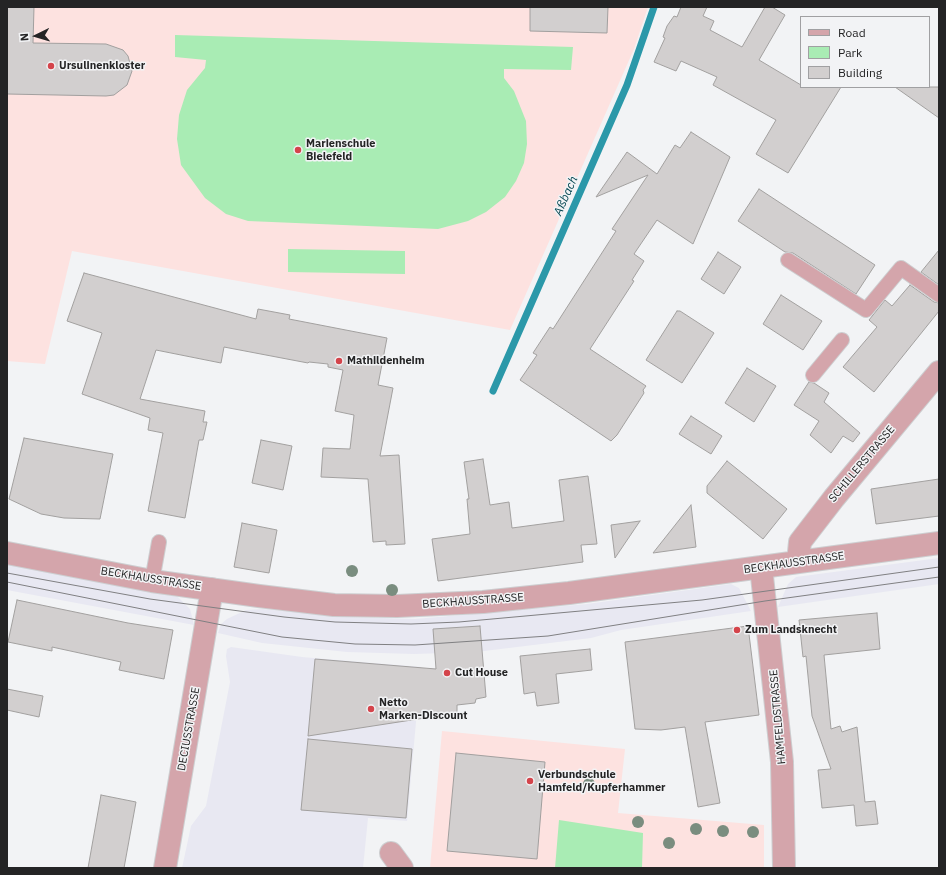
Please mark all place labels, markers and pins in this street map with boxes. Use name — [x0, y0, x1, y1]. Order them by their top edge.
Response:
place label: Ursulinenkloster — [59, 59, 145, 73]
marker: Ursulinenkloster — [46, 61, 56, 71]
place label: Marienschule Bielefeld — [306, 137, 375, 163]
marker: Marienschule Bielefeld — [293, 145, 303, 155]
place label: Mathildenheim — [347, 354, 425, 368]
marker: Mathildenheim — [334, 356, 344, 366]
place label: Zum Landsknecht — [745, 623, 837, 637]
marker: Zum Landsknecht — [732, 625, 742, 635]
place label: Cut House — [455, 666, 508, 680]
marker: Cut House — [442, 668, 452, 678]
place label: Netto Marken-Discount — [379, 696, 467, 722]
marker: Netto Marken-Discount — [366, 704, 376, 714]
place label: Verbundschule Hamfeld/Kupferhammer — [538, 768, 666, 794]
marker: Verbundschule Hamfeld/Kupferhammer — [525, 776, 535, 786]

